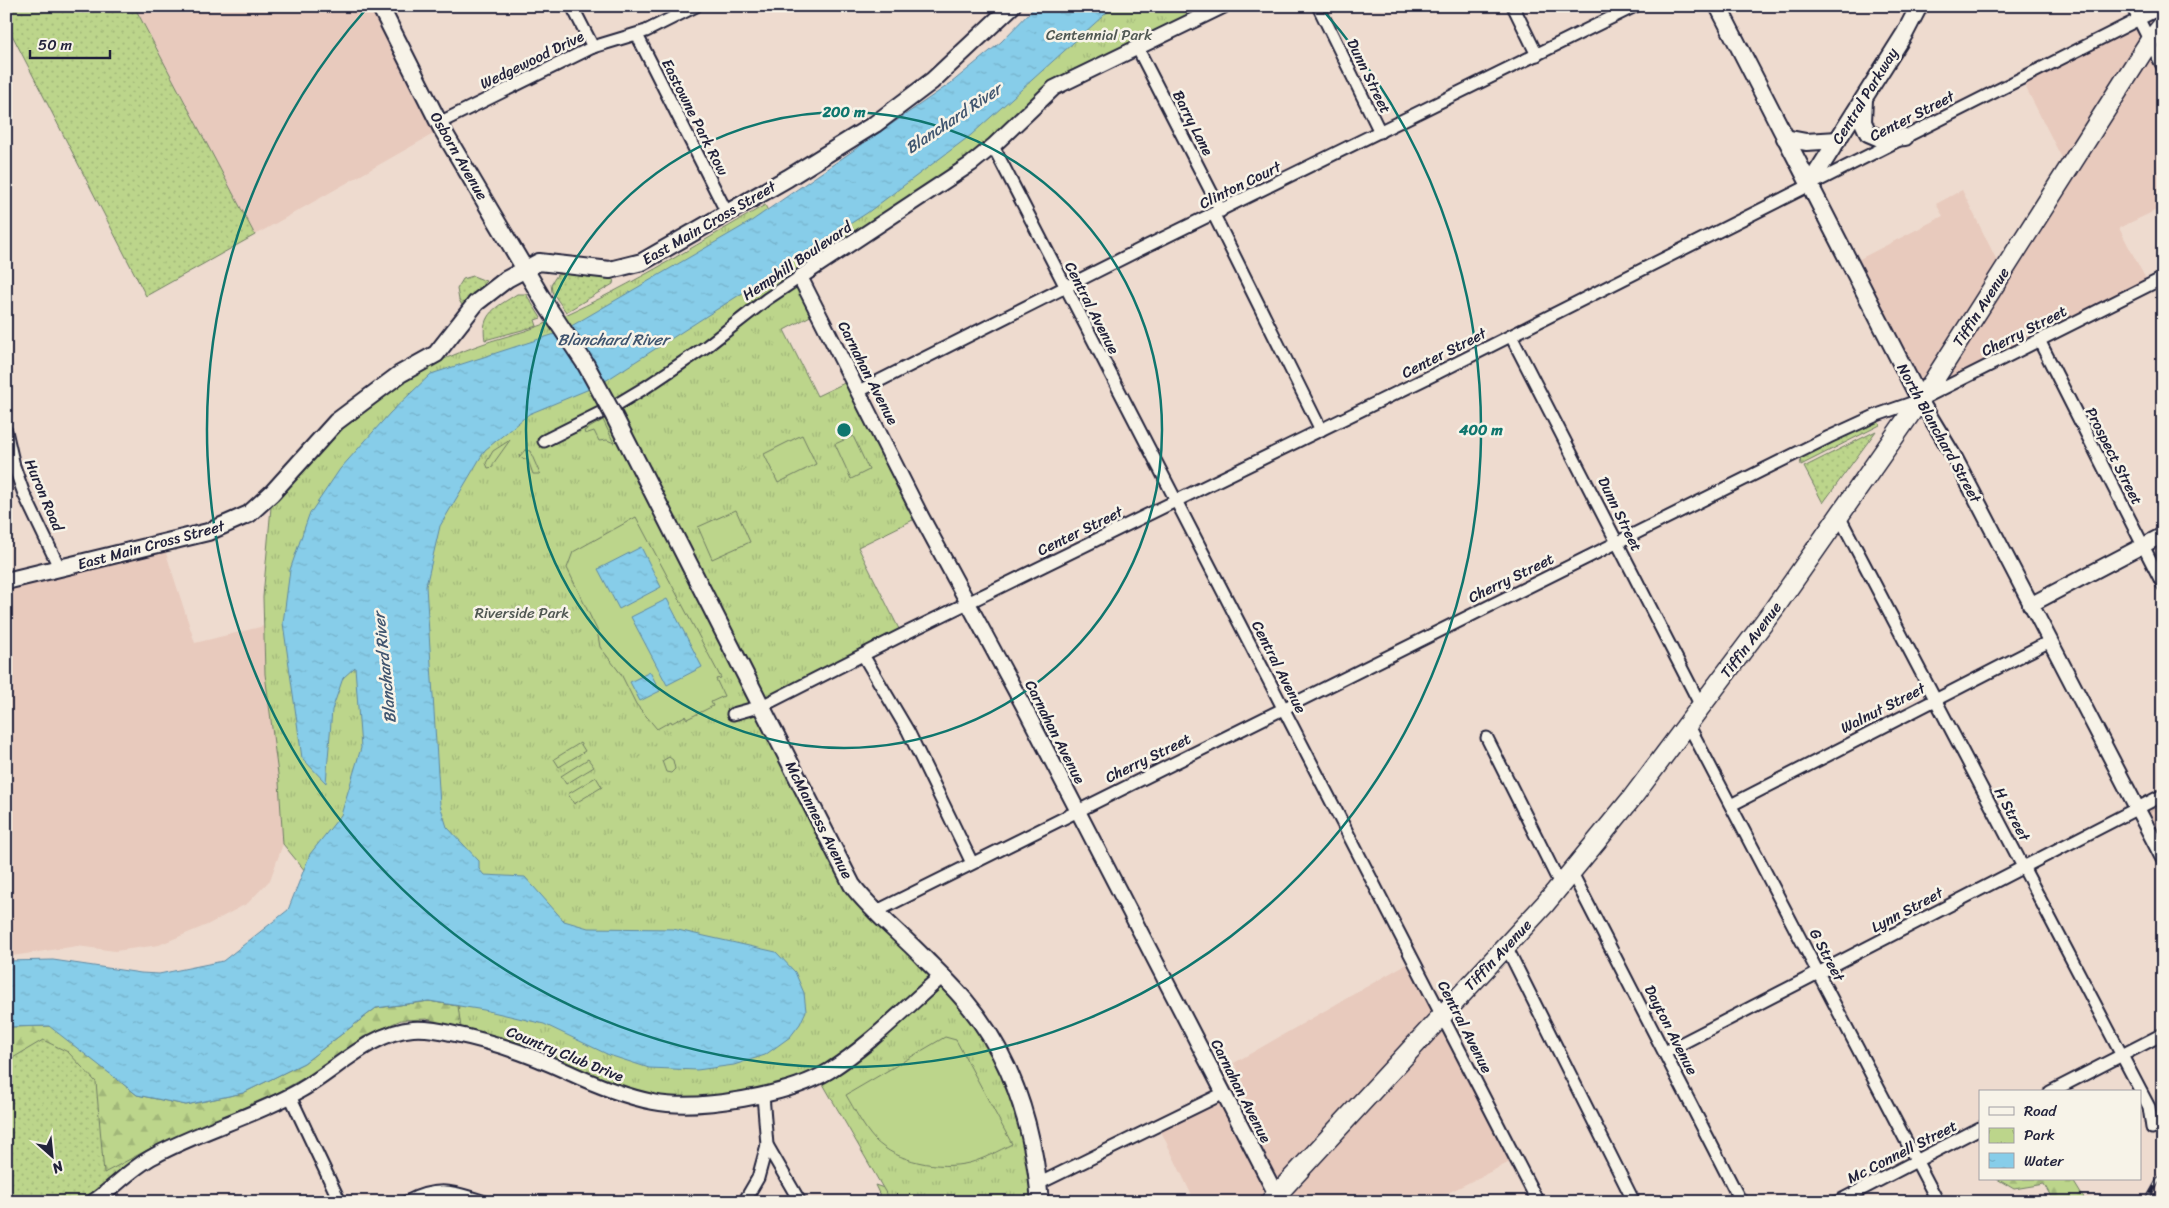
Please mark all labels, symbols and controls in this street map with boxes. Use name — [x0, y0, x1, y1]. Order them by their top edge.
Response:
park label: Centennial Park — [1046, 22, 1153, 48]
street label: Wedgewood Drive — [475, 24, 589, 96]
scale bar — [30, 28, 110, 60]
text: 50 m — [38, 32, 73, 58]
street label: Dunn Street — [1340, 34, 1399, 118]
street label: Central Parkway — [1825, 42, 1905, 150]
street label: Eastowne Park Row — [654, 54, 736, 181]
water label: Blanchard River — [899, 73, 1010, 162]
street label: Center Street — [1865, 83, 1960, 149]
street label: Barry Lane — [1165, 86, 1221, 160]
text: 200 m — [821, 99, 866, 125]
street label: Osborn Avenue — [423, 107, 495, 206]
street label: Clinton Court — [1195, 153, 1286, 216]
street label: East Main Cross Street — [637, 173, 782, 272]
street label: Hemphill Boulevard — [737, 214, 858, 307]
street label: Central Avenue — [1057, 257, 1127, 359]
street label: Tiffin Avenue — [1945, 262, 2017, 352]
street label: Cherry Street — [1977, 298, 2072, 364]
street label: Carnahan Avenue — [831, 316, 905, 430]
street label: Center Street — [1397, 320, 1492, 386]
water label: Blanchard River — [557, 325, 672, 354]
street label: North Blanchard Street — [1890, 358, 1989, 509]
street label: Prospect Street — [2078, 402, 2150, 510]
text: 400 m — [1458, 417, 1503, 443]
centre of rings — [835, 421, 853, 439]
street label: Huron Road — [17, 455, 71, 536]
street label: Dunn Street — [1591, 472, 1650, 556]
street label: Center Street — [1033, 499, 1128, 563]
street label: East Main Cross Street — [74, 513, 228, 577]
street label: Cherry Street — [1464, 546, 1559, 610]
street label: Tiffin Avenue — [1713, 596, 1789, 684]
park label: Riverside Park — [475, 600, 569, 626]
water label: Blanchard River — [364, 608, 405, 725]
street label: Central Avenue — [1244, 616, 1314, 718]
street label: Carnahan Avenue — [1018, 675, 1092, 789]
street label: Walnut Street — [1836, 675, 1931, 741]
street label: Cherry Street — [1101, 726, 1196, 790]
street label: McManness Avenue — [778, 756, 860, 884]
street label: H Street — [1987, 782, 2038, 847]
street label: Lynn Street — [1866, 880, 1949, 940]
street label: Tiffin Avenue — [1458, 913, 1538, 997]
street label: G Street — [1802, 924, 1852, 987]
street label: Central Avenue — [1430, 976, 1500, 1078]
street label: Dayton Avenue — [1637, 980, 1705, 1080]
street label: Country Club Drive — [502, 1019, 628, 1089]
street label: Carnahan Avenue — [1204, 1034, 1278, 1148]
legend — [1979, 1090, 2142, 1180]
text: Road — [2024, 1098, 2057, 1124]
street label: Mc Connell Street — [1842, 1113, 1962, 1191]
text: Park — [2024, 1122, 2055, 1148]
north arrow — [28, 1130, 78, 1180]
text: Water — [2024, 1148, 2064, 1174]
text: N — [47, 1153, 69, 1181]

